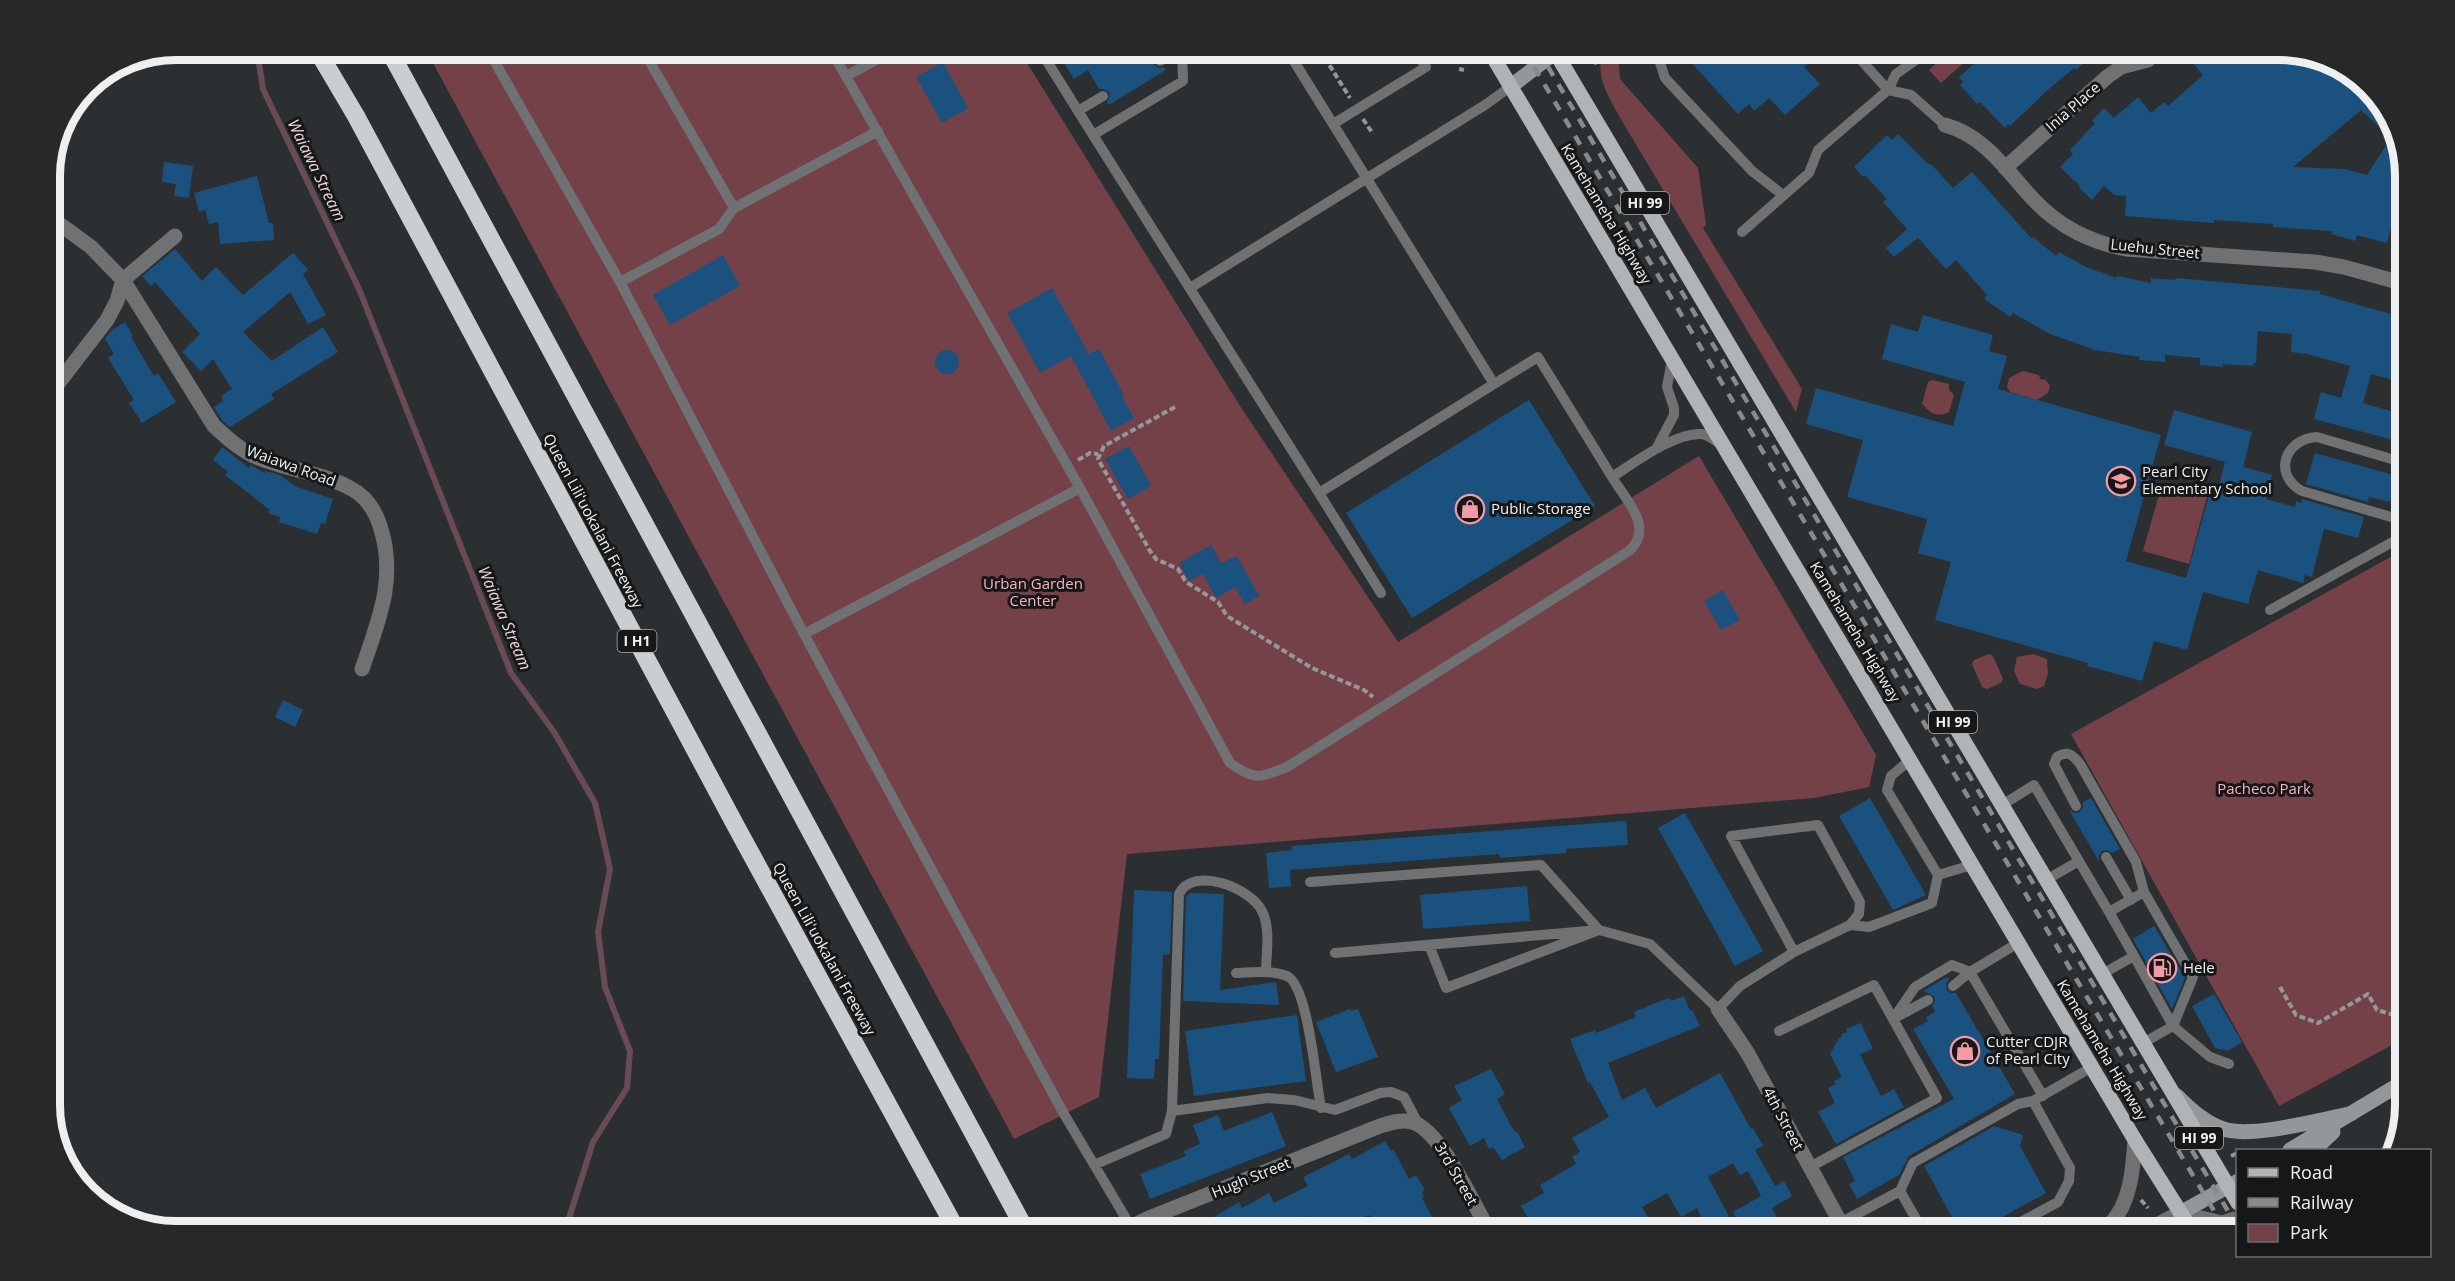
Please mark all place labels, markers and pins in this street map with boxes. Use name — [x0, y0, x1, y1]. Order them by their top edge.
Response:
place label: Pearl City Elementary School — [2142, 461, 2272, 498]
school or university icon: Pearl City Elementary School — [2105, 465, 2137, 497]
shop icon: Public Storage — [1454, 493, 1486, 525]
place label: Public Storage — [1491, 498, 1591, 518]
fuel station icon: Hele — [2146, 952, 2178, 984]
place label: Hele — [2183, 957, 2215, 977]
place label: Cutter CDJR of Pearl City — [1986, 1031, 2070, 1068]
shop icon: Cutter CDJR of Pearl City — [1949, 1035, 1981, 1067]

